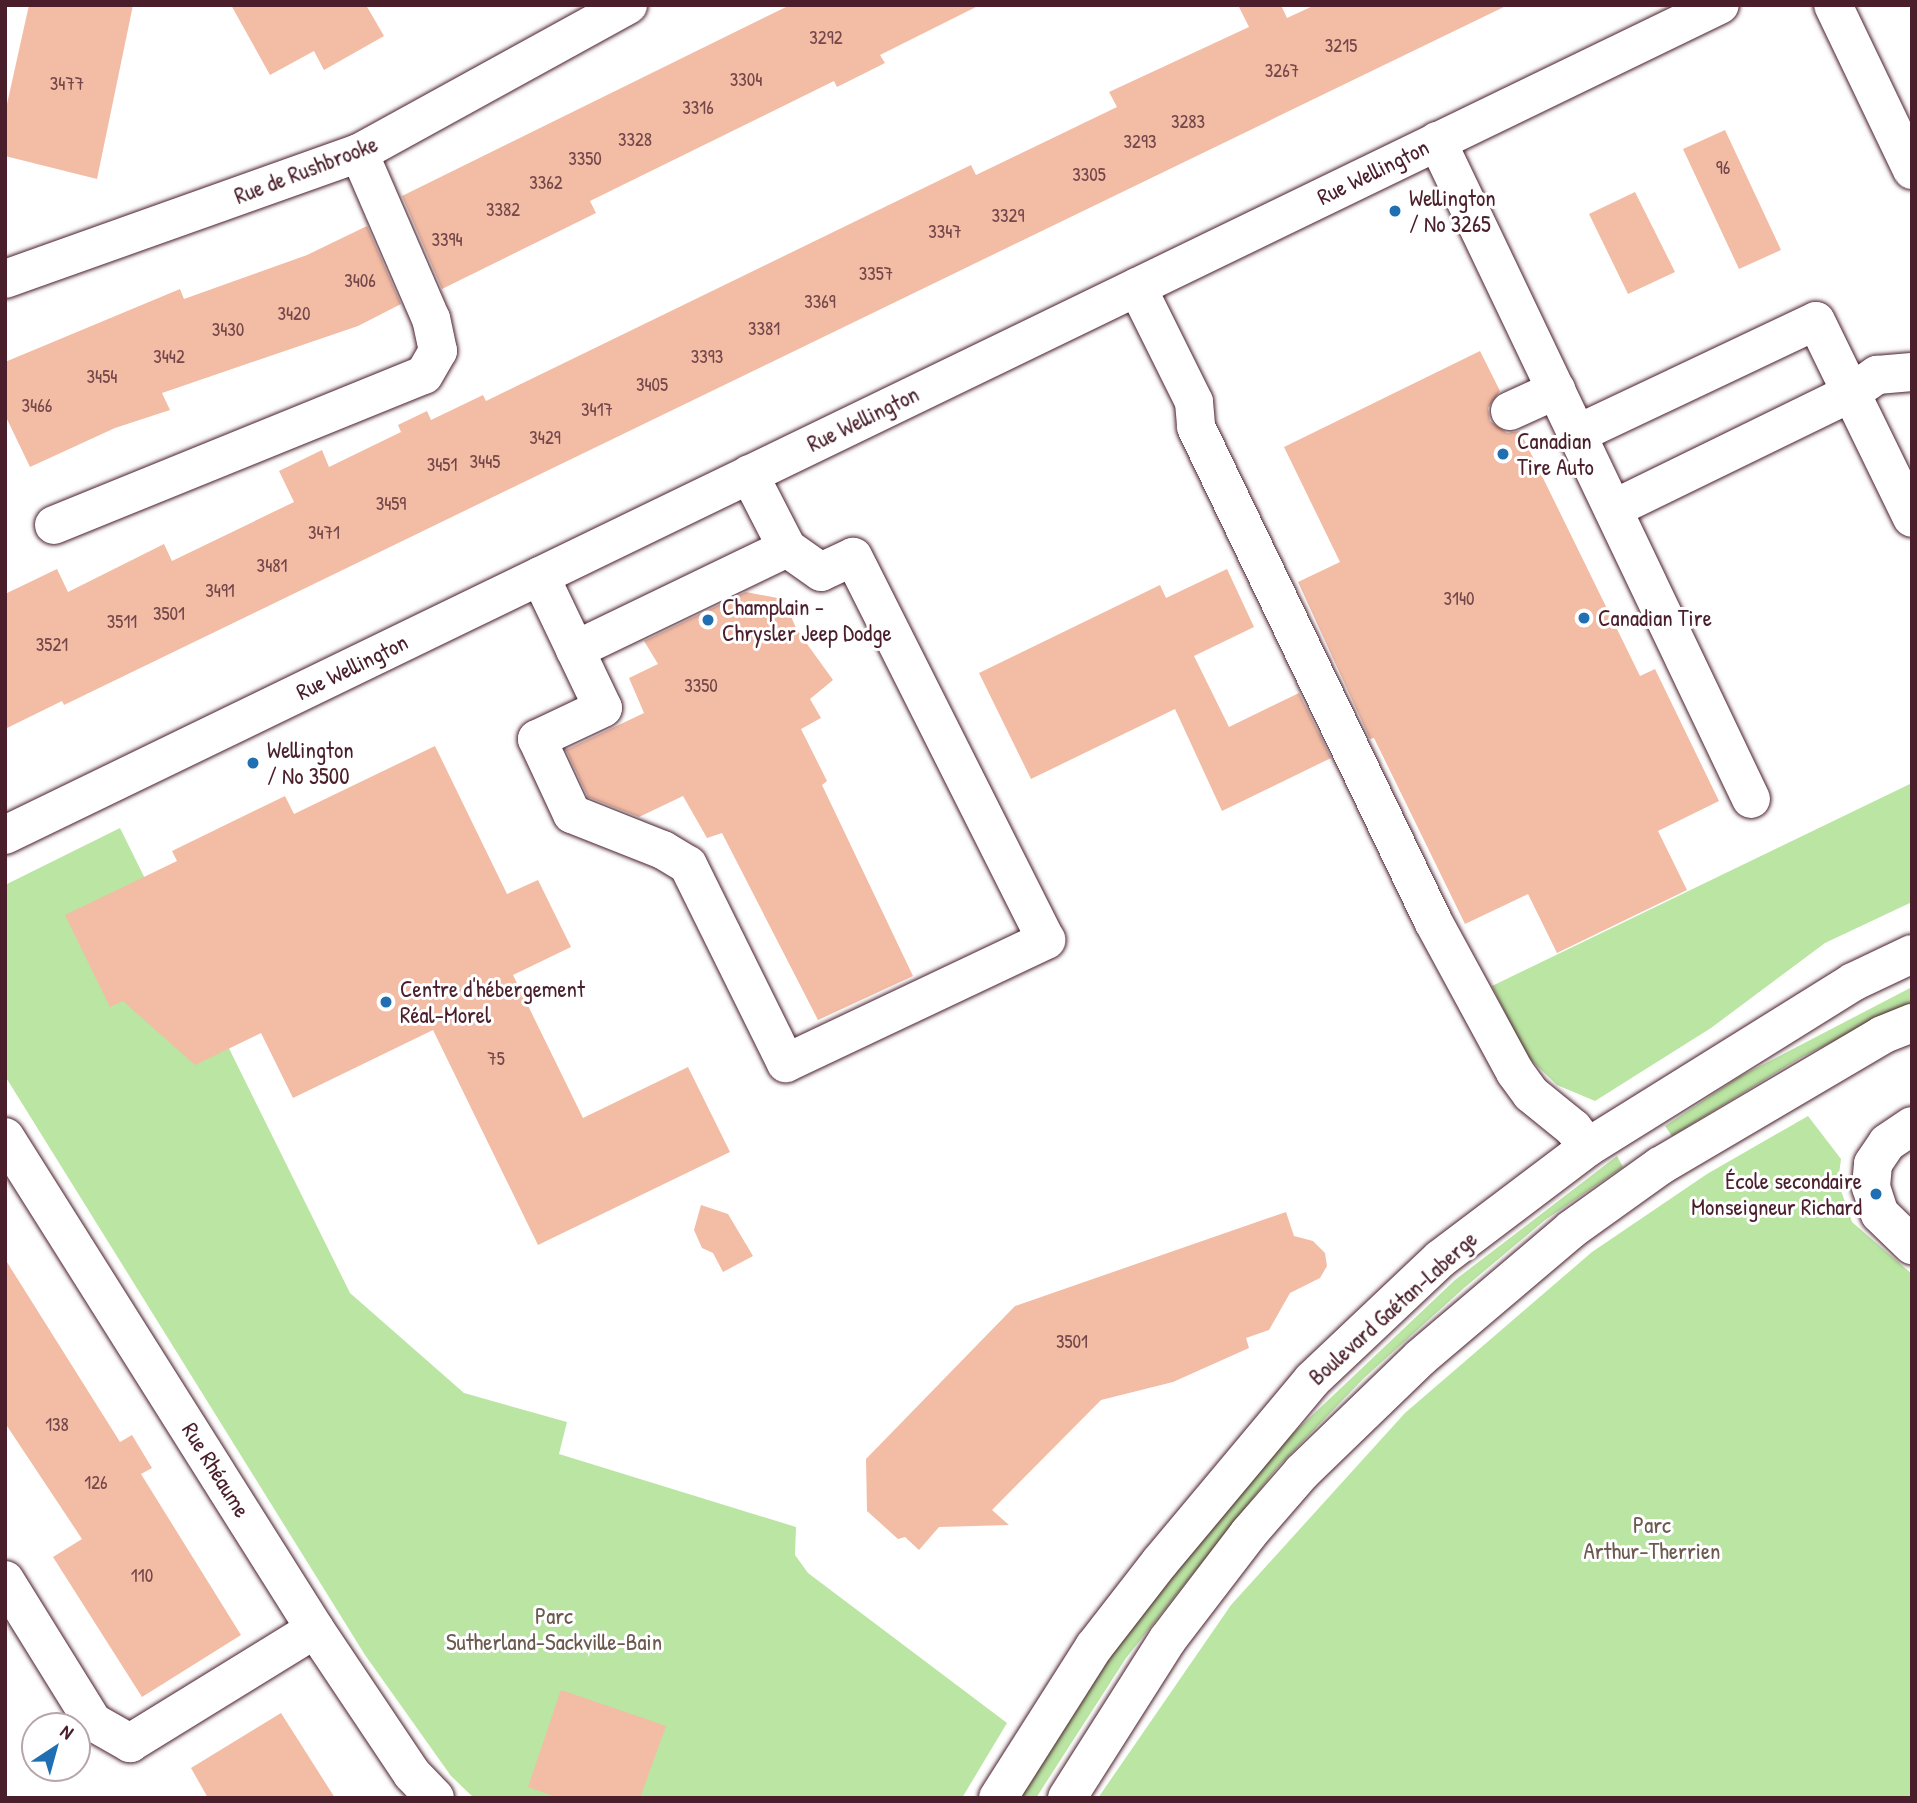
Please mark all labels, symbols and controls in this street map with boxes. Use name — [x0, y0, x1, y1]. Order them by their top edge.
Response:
house number: 3292 — [809, 27, 843, 49]
house number: 3215 — [1325, 35, 1357, 57]
house number: 3267 — [1265, 60, 1299, 82]
house number: 3304 — [730, 69, 762, 91]
house number: 3477 — [50, 73, 84, 95]
house number: 3316 — [682, 97, 714, 119]
house number: 3283 — [1171, 111, 1205, 133]
house number: 3328 — [618, 129, 652, 151]
street label: Rue de Rushbrooke — [230, 130, 382, 210]
house number: 3293 — [1124, 131, 1156, 153]
street label: Rue Wellington — [1313, 133, 1433, 211]
house number: 3350 — [568, 148, 602, 170]
house number: 96 — [1716, 157, 1730, 179]
house number: 3305 — [1072, 164, 1106, 186]
house number: 3362 — [529, 172, 563, 194]
place label: Wellington / No 3265 — [1409, 184, 1496, 238]
house number: 3382 — [486, 199, 520, 221]
marker: Wellington / No 3265 — [1387, 203, 1403, 219]
house number: 3329 — [992, 205, 1024, 227]
house number: 3347 — [928, 221, 962, 243]
house number: 3394 — [431, 229, 463, 251]
house number: 3357 — [859, 263, 893, 285]
house number: 3406 — [344, 270, 376, 292]
house number: 3369 — [804, 291, 836, 313]
house number: 3420 — [277, 303, 311, 325]
house number: 3381 — [748, 318, 780, 340]
house number: 3430 — [212, 319, 244, 341]
house number: 3442 — [153, 346, 185, 368]
house number: 3393 — [691, 346, 723, 368]
house number: 3454 — [87, 366, 117, 388]
house number: 3405 — [636, 374, 668, 396]
street label: Rue Wellington — [803, 380, 923, 458]
house number: 3466 — [22, 395, 52, 417]
house number: 3417 — [581, 399, 613, 421]
house number: 3429 — [529, 427, 561, 449]
place label: Canadian Tire Auto — [1517, 427, 1594, 481]
marker: Canadian Tire Auto — [1495, 446, 1511, 462]
house number: 3445 — [470, 451, 500, 473]
house number: 3451 — [427, 454, 457, 476]
house number: 3459 — [376, 493, 406, 515]
house number: 3471 — [308, 522, 340, 544]
house number: 3481 — [257, 555, 287, 577]
house number: 3491 — [205, 580, 235, 602]
house number: 3140 — [1443, 588, 1475, 610]
place label: Champlain - Chrysler Jeep Dodge — [722, 593, 892, 647]
house number: 3501 — [153, 603, 185, 625]
place label: Canadian Tire — [1598, 604, 1712, 632]
marker: Canadian Tire — [1576, 610, 1592, 626]
house number: 3511 — [107, 611, 137, 633]
marker: Champlain - Chrysler Jeep Dodge — [700, 612, 716, 628]
street label: Rue Wellington — [292, 628, 412, 706]
house number: 3521 — [36, 634, 68, 656]
house number: 3350 — [684, 675, 718, 697]
place label: Wellington / No 3500 — [267, 736, 354, 790]
marker: Wellington / No 3500 — [245, 755, 261, 771]
place label: Centre d'hébergement Réal-Morel — [400, 975, 585, 1029]
marker: Centre d'hébergement Réal-Morel — [378, 994, 394, 1010]
house number: 75 — [487, 1048, 505, 1070]
place label: École secondaire Monseigneur Richard — [1691, 1167, 1862, 1221]
marker: École secondaire Monseigneur Richard — [1868, 1186, 1884, 1202]
street label: Boulevard Gaétan-Laberge — [1303, 1225, 1483, 1391]
house number: 3501 — [1056, 1331, 1088, 1353]
house number: 138 — [45, 1414, 69, 1436]
street label: Rue Rhéaume — [176, 1418, 256, 1522]
house number: 126 — [84, 1472, 108, 1494]
park label: Parc Arthur-Therrien — [1584, 1511, 1720, 1565]
house number: 110 — [131, 1565, 153, 1587]
park label: Parc Sutherland-Sackville-Bain — [446, 1602, 662, 1656]
north arrow — [21, 1712, 91, 1782]
text: N — [55, 1718, 79, 1745]

